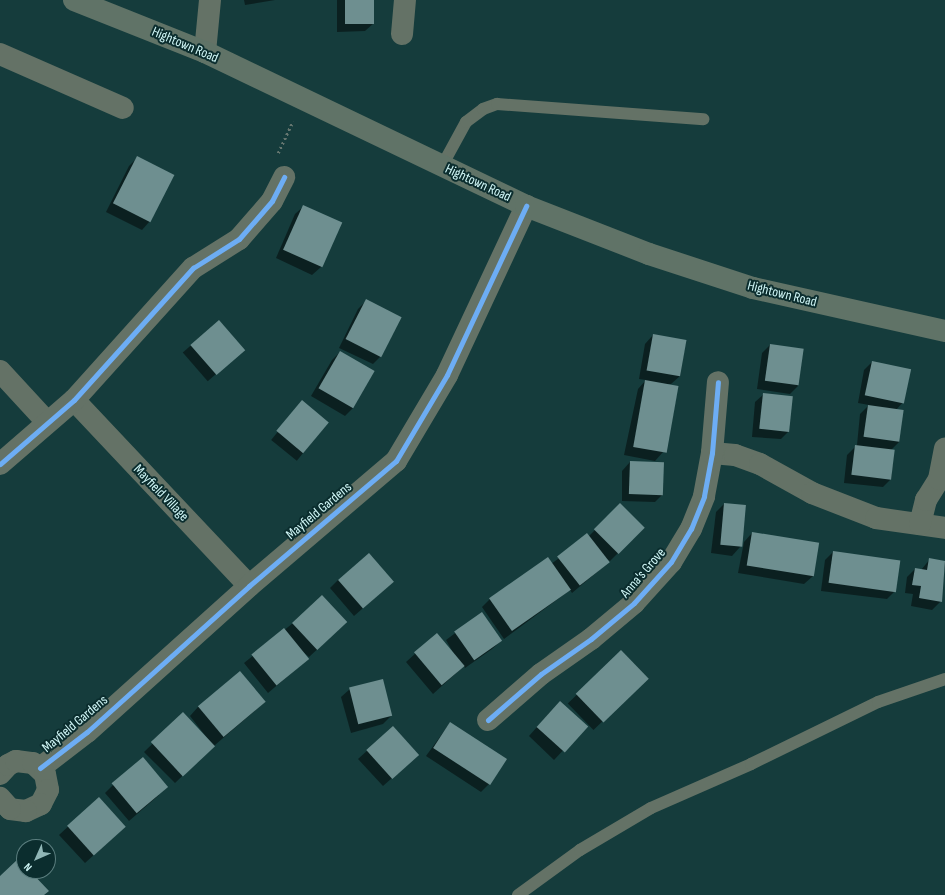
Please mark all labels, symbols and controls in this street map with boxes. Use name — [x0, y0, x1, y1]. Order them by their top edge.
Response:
street label: Hightown Road — [149, 23, 221, 67]
street label: Hightown Road — [442, 160, 514, 206]
street label: Hightown Road — [746, 277, 818, 311]
street label: Mayfield Village — [130, 461, 192, 525]
street label: Mayfield Gardens — [283, 479, 355, 543]
street label: Anna's Grove — [617, 545, 669, 601]
street label: Mayfield Gardens — [39, 692, 111, 756]
north arrow — [16, 839, 56, 879]
text: N — [21, 860, 35, 874]

